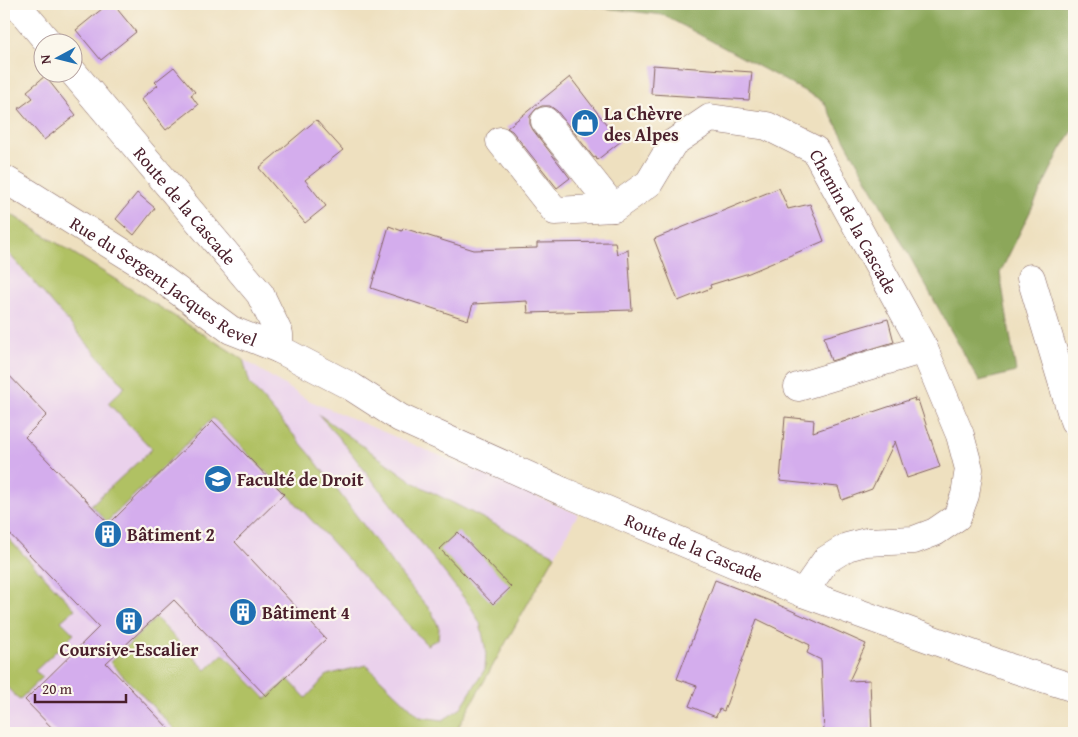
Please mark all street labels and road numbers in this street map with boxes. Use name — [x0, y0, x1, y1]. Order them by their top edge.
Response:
street label: Route de la Cascade — [128, 140, 243, 271]
street label: Chemin de la Cascade — [803, 144, 905, 299]
street label: Rue du Sergent Jacques Revel — [65, 209, 261, 353]
street label: Route de la Cascade — [621, 506, 767, 588]

